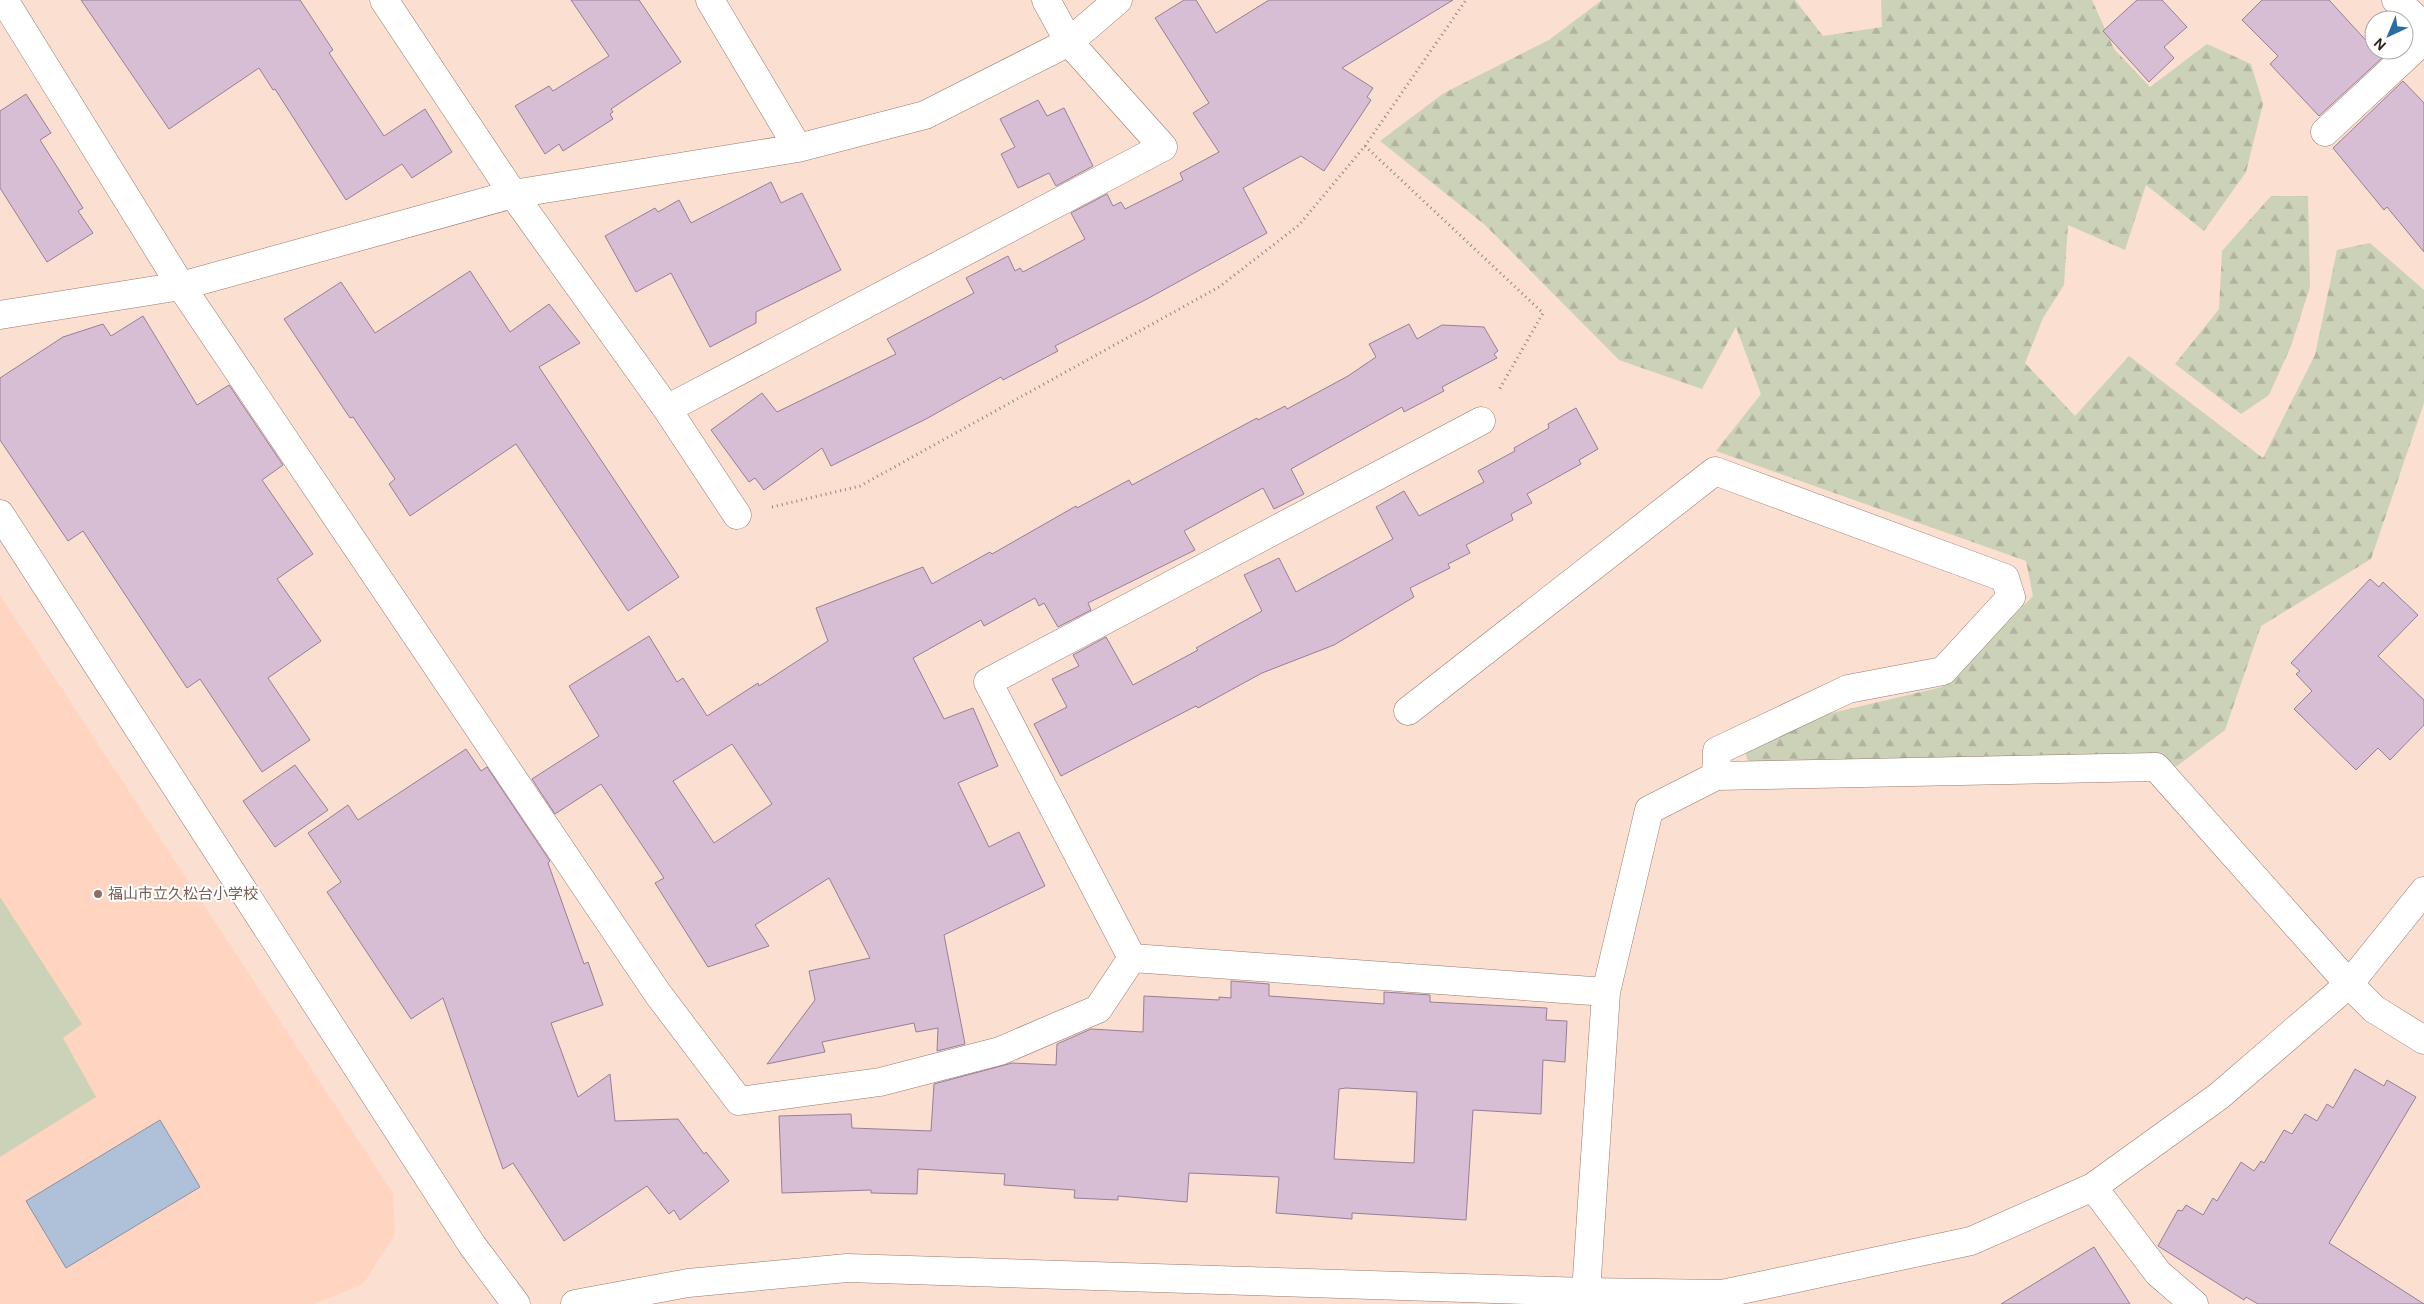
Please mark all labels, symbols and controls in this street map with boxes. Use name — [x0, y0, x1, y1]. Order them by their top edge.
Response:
north arrow — [2364, 10, 2414, 60]
text: N — [2370, 34, 2390, 54]
place label: 福山市立久松台小学校 — [108, 884, 258, 904]
marker: 福山市立久松台小学校 — [92, 888, 104, 900]

